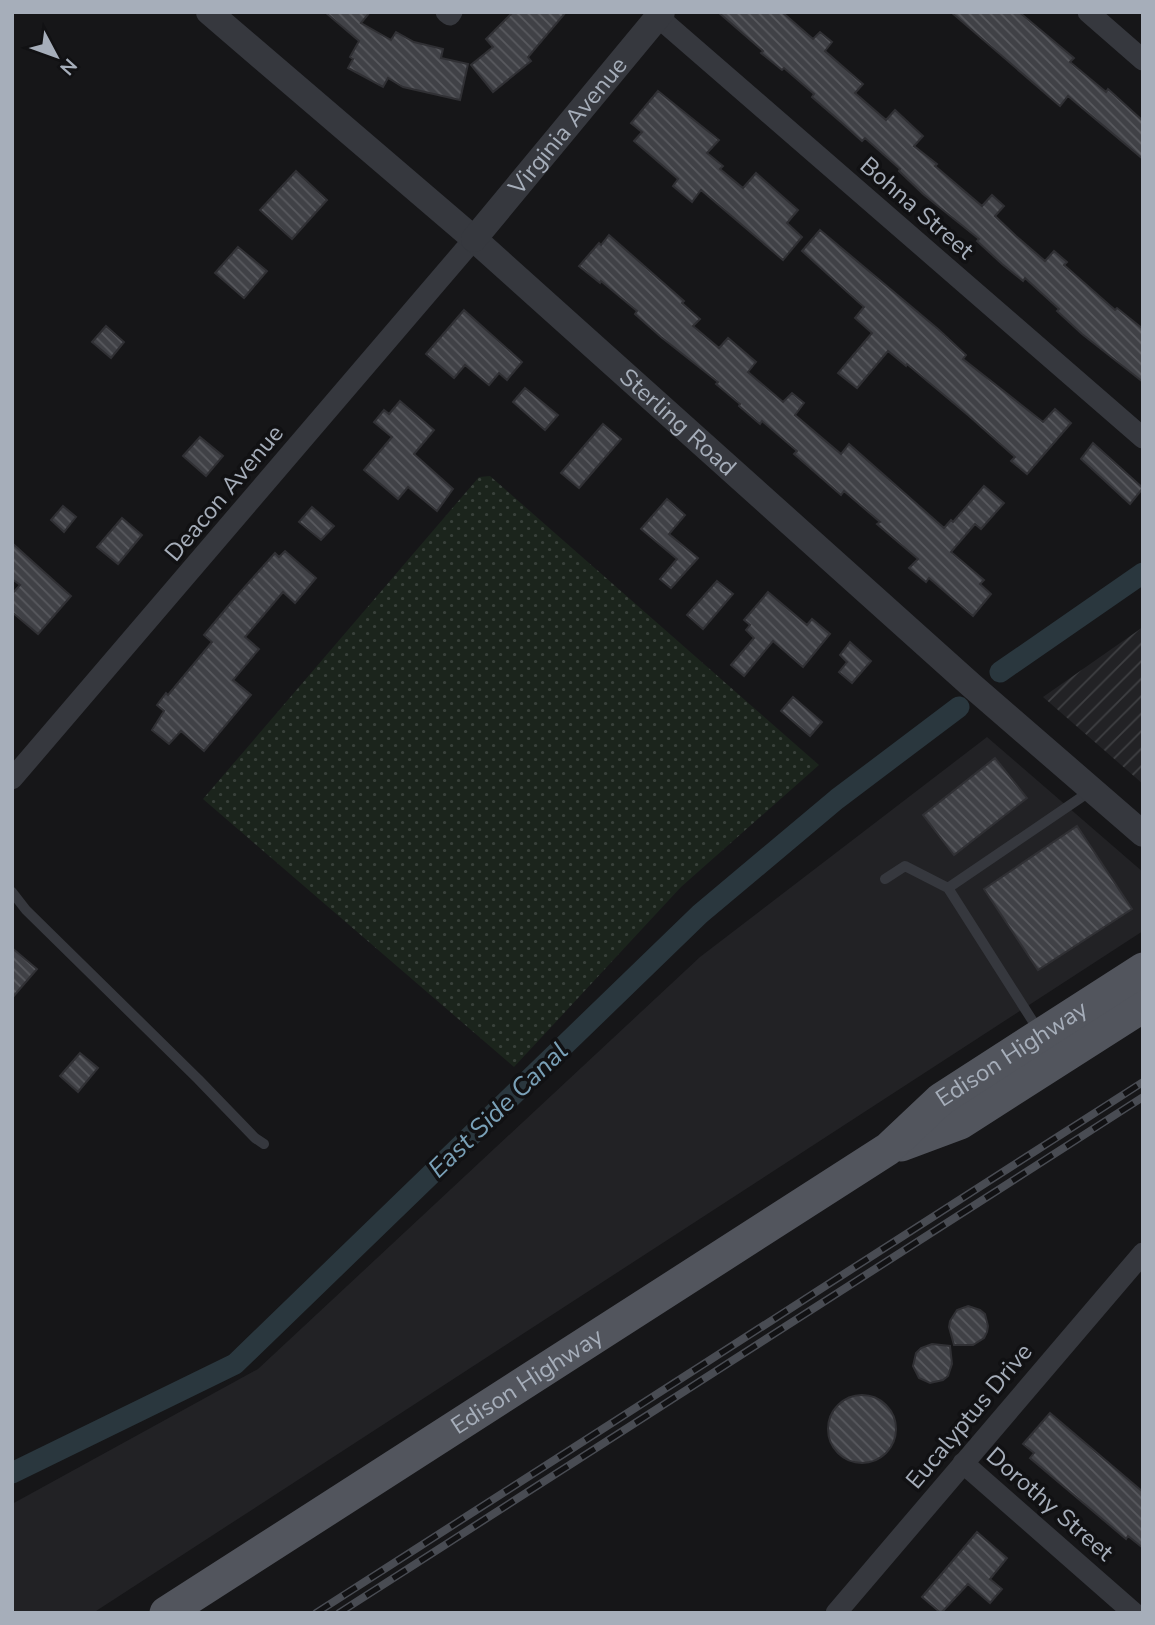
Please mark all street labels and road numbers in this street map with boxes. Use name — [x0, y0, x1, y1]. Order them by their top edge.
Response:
street label: Virginia Avenue — [501, 50, 634, 202]
street label: Bohna Street — [853, 150, 981, 267]
street label: Sterling Road — [613, 361, 743, 483]
street label: Deacon Avenue — [157, 418, 291, 568]
street label: Edison Highway — [930, 993, 1094, 1114]
street label: Edison Highway — [445, 1320, 610, 1442]
street label: Eucalyptus Drive — [899, 1336, 1039, 1496]
street label: Dorothy Street — [980, 1440, 1121, 1569]

